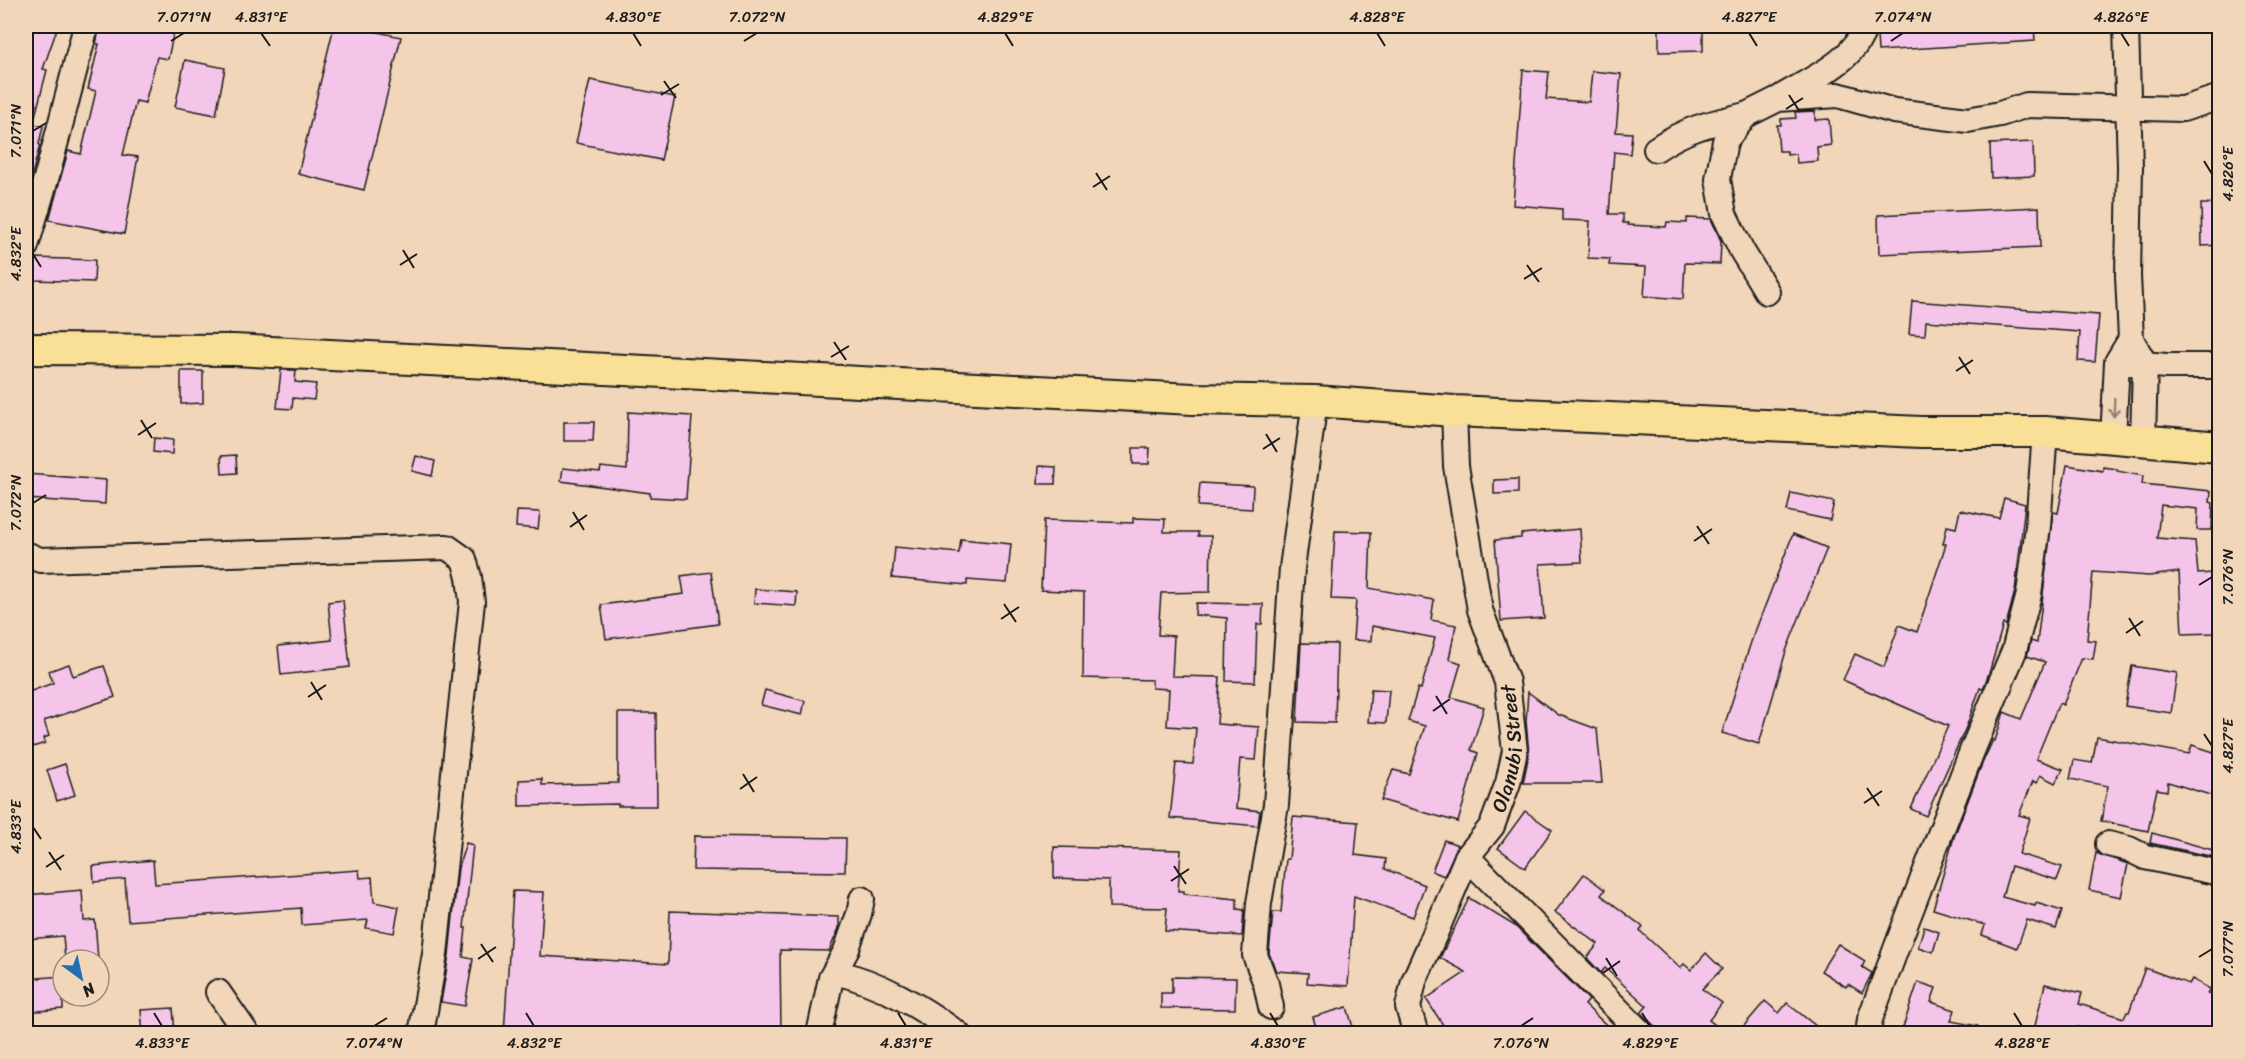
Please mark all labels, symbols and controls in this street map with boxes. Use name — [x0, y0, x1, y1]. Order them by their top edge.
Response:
text: 7.071°N — [157, 4, 212, 30]
text: 4.831°E — [235, 4, 289, 30]
text: 4.830°E — [605, 4, 662, 30]
text: 7.072°N — [729, 4, 786, 30]
text: 4.829°E — [977, 4, 1034, 30]
text: 4.828°E — [1349, 4, 1406, 30]
text: 4.827°E — [1722, 4, 1778, 30]
text: 7.074°N — [1874, 4, 1932, 30]
text: 4.826°E — [2094, 4, 2150, 30]
text: 7.071°N — [3, 103, 29, 158]
text: 4.826°E — [2215, 145, 2241, 201]
text: 4.832°E — [3, 225, 29, 281]
one-way arrow — [2108, 398, 2120, 418]
text: 7.072°N — [3, 474, 29, 531]
text: 7.076°N — [2215, 548, 2241, 605]
street label: Olanubi Street — [1481, 682, 1533, 818]
text: 4.827°E — [2215, 717, 2241, 773]
text: 4.833°E — [3, 798, 29, 854]
text: 7.077°N — [2215, 920, 2241, 977]
north arrow — [51, 948, 111, 1008]
text: N — [76, 974, 102, 1006]
text: 4.833°E — [135, 1030, 191, 1056]
text: 7.074°N — [345, 1030, 403, 1056]
text: 4.832°E — [507, 1030, 563, 1056]
text: 4.831°E — [880, 1030, 934, 1056]
text: 4.830°E — [1250, 1030, 1307, 1056]
text: 7.076°N — [1493, 1030, 1550, 1056]
text: 4.829°E — [1622, 1030, 1679, 1056]
text: 4.828°E — [1994, 1030, 2051, 1056]

